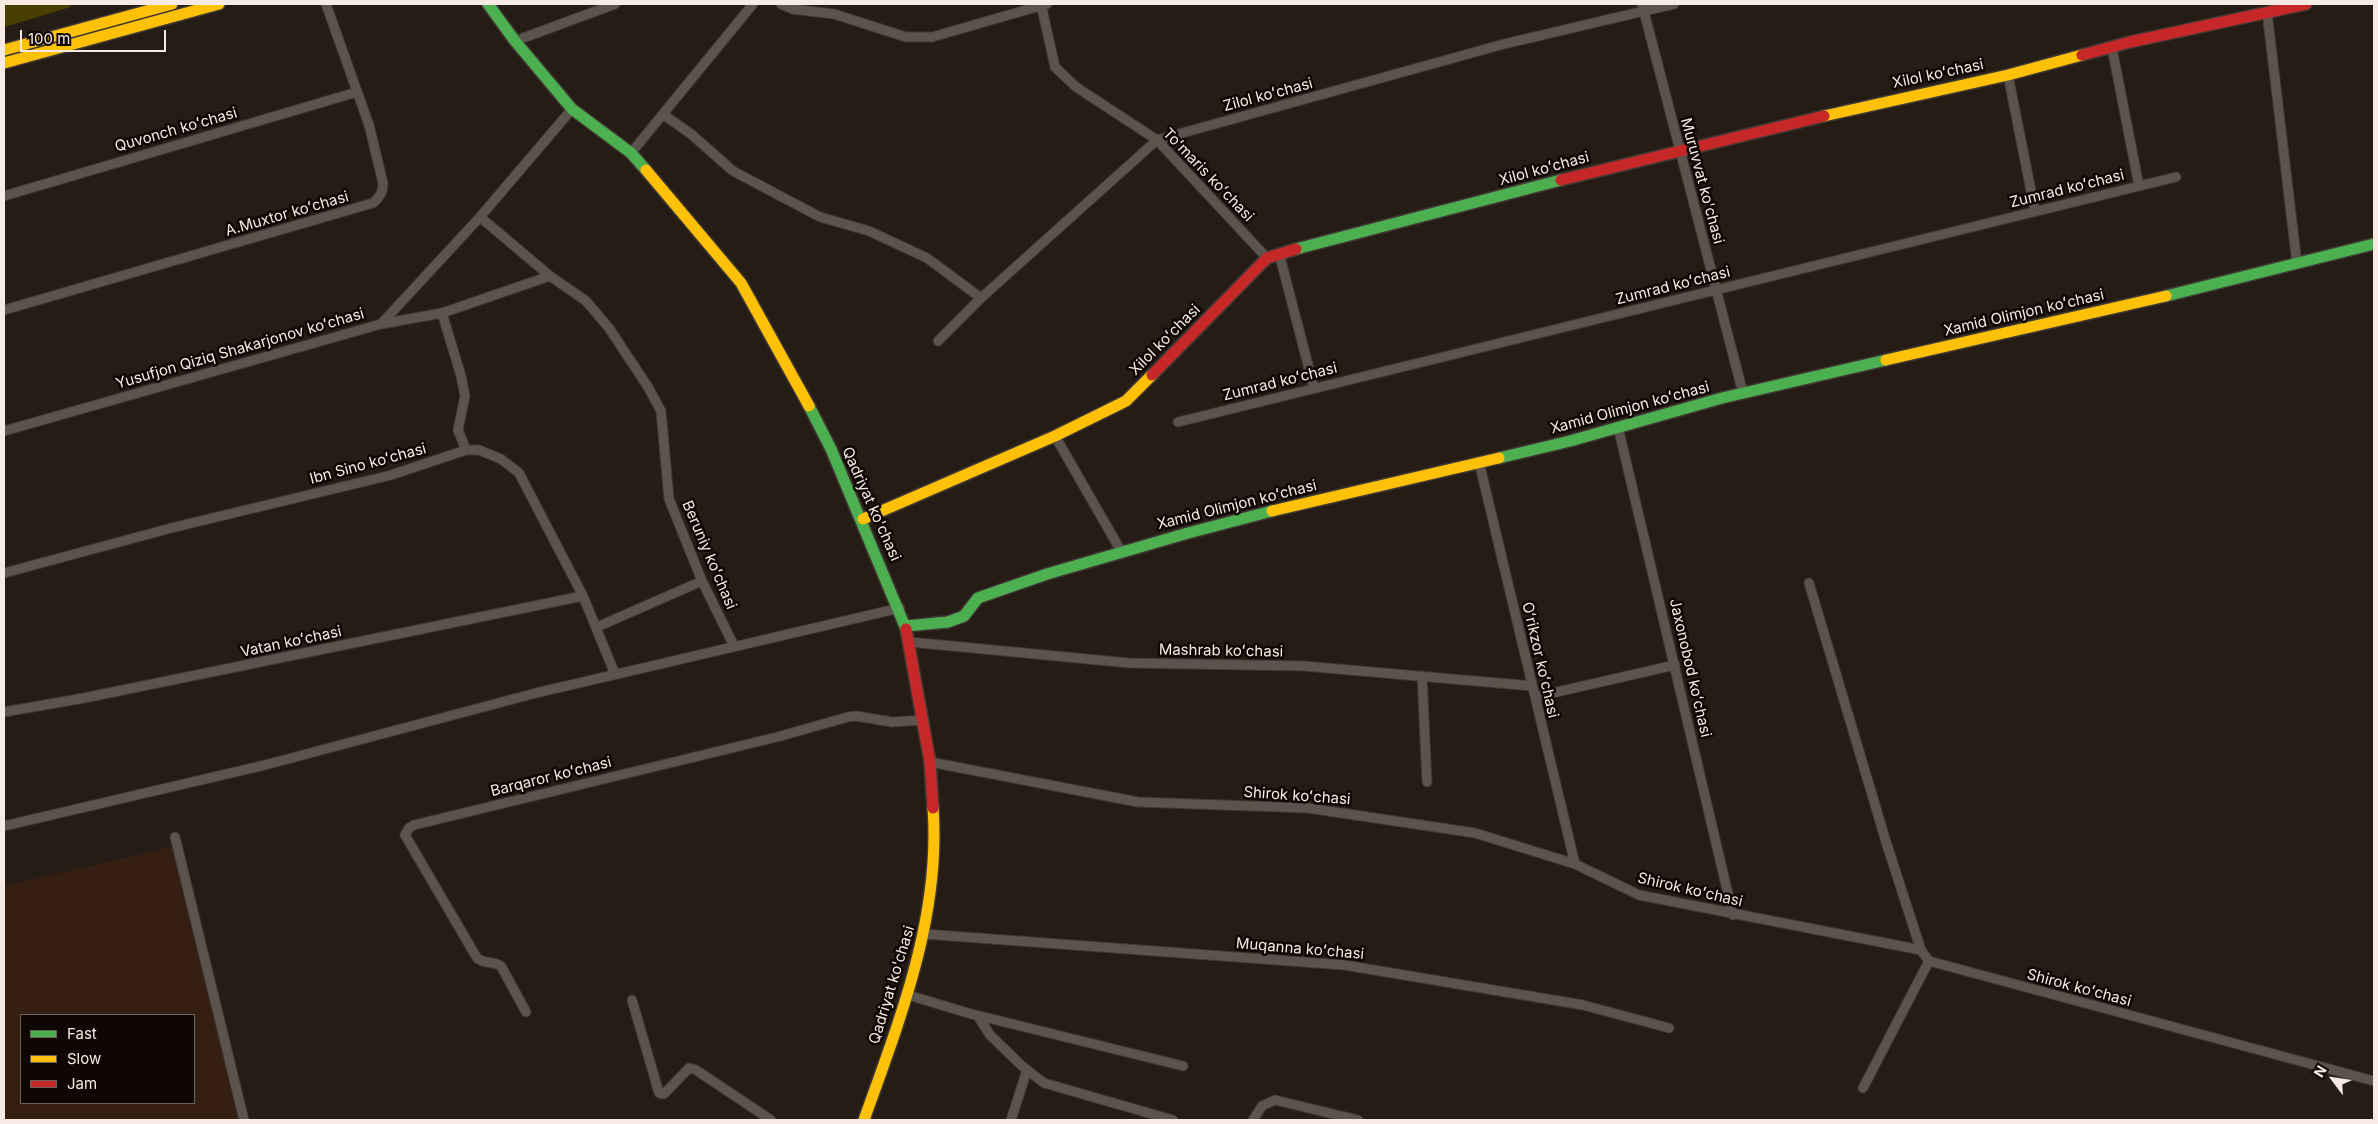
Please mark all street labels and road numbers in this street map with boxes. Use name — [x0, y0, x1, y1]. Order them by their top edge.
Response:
street label: Xilol koʻchasi — [1891, 56, 1985, 92]
street label: Zilol koʻchasi — [1221, 74, 1315, 116]
street label: Quvonch koʻchasi — [113, 104, 239, 156]
street label: Muruvvat ko'chasi — [1677, 116, 1727, 246]
street label: Toʻmaris koʻchasi — [1159, 124, 1257, 226]
street label: Xilol koʻchasi — [1497, 148, 1591, 190]
street label: Zumrad koʻchasi — [2008, 166, 2126, 212]
street label: A.Muxtor koʻchasi — [223, 188, 351, 240]
street label: Zumrad koʻchasi — [1614, 263, 1732, 309]
street label: Xamid Olimjon koʻchasi — [1942, 286, 2106, 340]
street label: Xilol koʻchasi — [1126, 301, 1204, 379]
street label: Yusufjon Qiziq Shakarjonov koʻchasi — [114, 305, 366, 393]
street label: Zumrad koʻchasi — [1221, 359, 1339, 405]
street label: Xamid Olimjon koʻchasi — [1549, 378, 1711, 438]
street label: Ibn Sino koʻchasi — [308, 440, 428, 488]
street label: Qadriyat ko'chasi — [838, 444, 904, 564]
street label: Xamid Olimjon koʻchasi — [1155, 476, 1319, 534]
street label: Beruniy koʻchasi — [678, 498, 740, 612]
street label: Jaxonobod koʻchasi — [1665, 597, 1715, 739]
street label: Oʻrikzor koʻchasi — [1518, 600, 1562, 720]
street label: Vatan koʻchasi — [239, 623, 343, 661]
street label: Mashrab koʻchasi — [1159, 641, 1283, 661]
street label: Barqaror koʻchasi — [489, 753, 613, 801]
street label: Shirok koʻchasi — [1243, 783, 1351, 809]
street label: Shirok koʻchasi — [1636, 869, 1744, 911]
street label: Qadriyat ko'chasi — [865, 924, 919, 1046]
street label: Muqanna koʻchasi — [1235, 934, 1365, 964]
street label: Shirok koʻchasi — [2025, 965, 2133, 1011]

